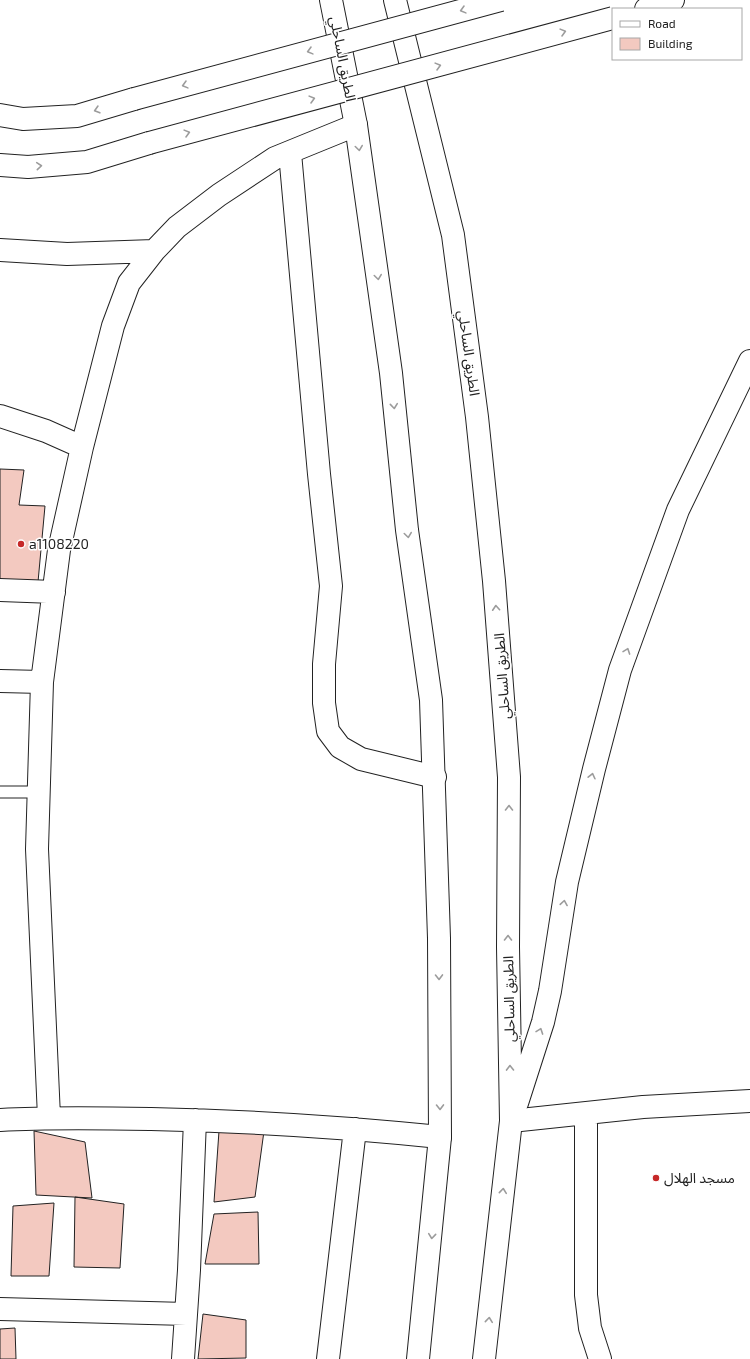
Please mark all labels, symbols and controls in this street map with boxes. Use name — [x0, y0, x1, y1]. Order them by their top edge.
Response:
one-way arrow — [460, 5, 467, 14]
legend — [612, 8, 742, 60]
street label: الطريق الساحلي — [324, 15, 360, 104]
text: Road — [648, 16, 676, 30]
one-way arrow — [560, 28, 567, 37]
text: Building — [648, 36, 693, 50]
one-way arrow — [307, 47, 314, 55]
one-way arrow — [434, 62, 441, 71]
one-way arrow — [182, 81, 188, 89]
one-way arrow — [309, 96, 316, 104]
one-way arrow — [94, 105, 101, 114]
one-way arrow — [183, 129, 190, 138]
one-way arrow — [354, 145, 363, 151]
one-way arrow — [36, 162, 42, 171]
one-way arrow — [373, 274, 382, 280]
street label: الطريق الساحلي — [452, 309, 484, 397]
one-way arrow — [390, 403, 399, 409]
one-way arrow — [403, 532, 412, 538]
place label: a1108220 — [29, 535, 89, 552]
marker: a1108220 — [16, 539, 26, 549]
one-way arrow — [492, 605, 501, 611]
street label: الطريق الساحلي — [490, 632, 516, 720]
one-way arrow — [622, 647, 631, 654]
one-way arrow — [588, 773, 596, 779]
one-way arrow — [505, 805, 513, 811]
one-way arrow — [559, 900, 568, 906]
one-way arrow — [504, 935, 512, 941]
street label: الطريق الساحلي — [499, 956, 521, 1042]
one-way arrow — [435, 974, 443, 980]
one-way arrow — [536, 1027, 544, 1034]
one-way arrow — [506, 1065, 514, 1071]
one-way arrow — [436, 1104, 444, 1110]
place label: مسجد الهلال — [664, 1169, 735, 1187]
marker: مسجد الهلال — [651, 1173, 661, 1183]
one-way arrow — [499, 1188, 508, 1194]
one-way arrow — [427, 1233, 436, 1239]
one-way arrow — [484, 1317, 493, 1323]

